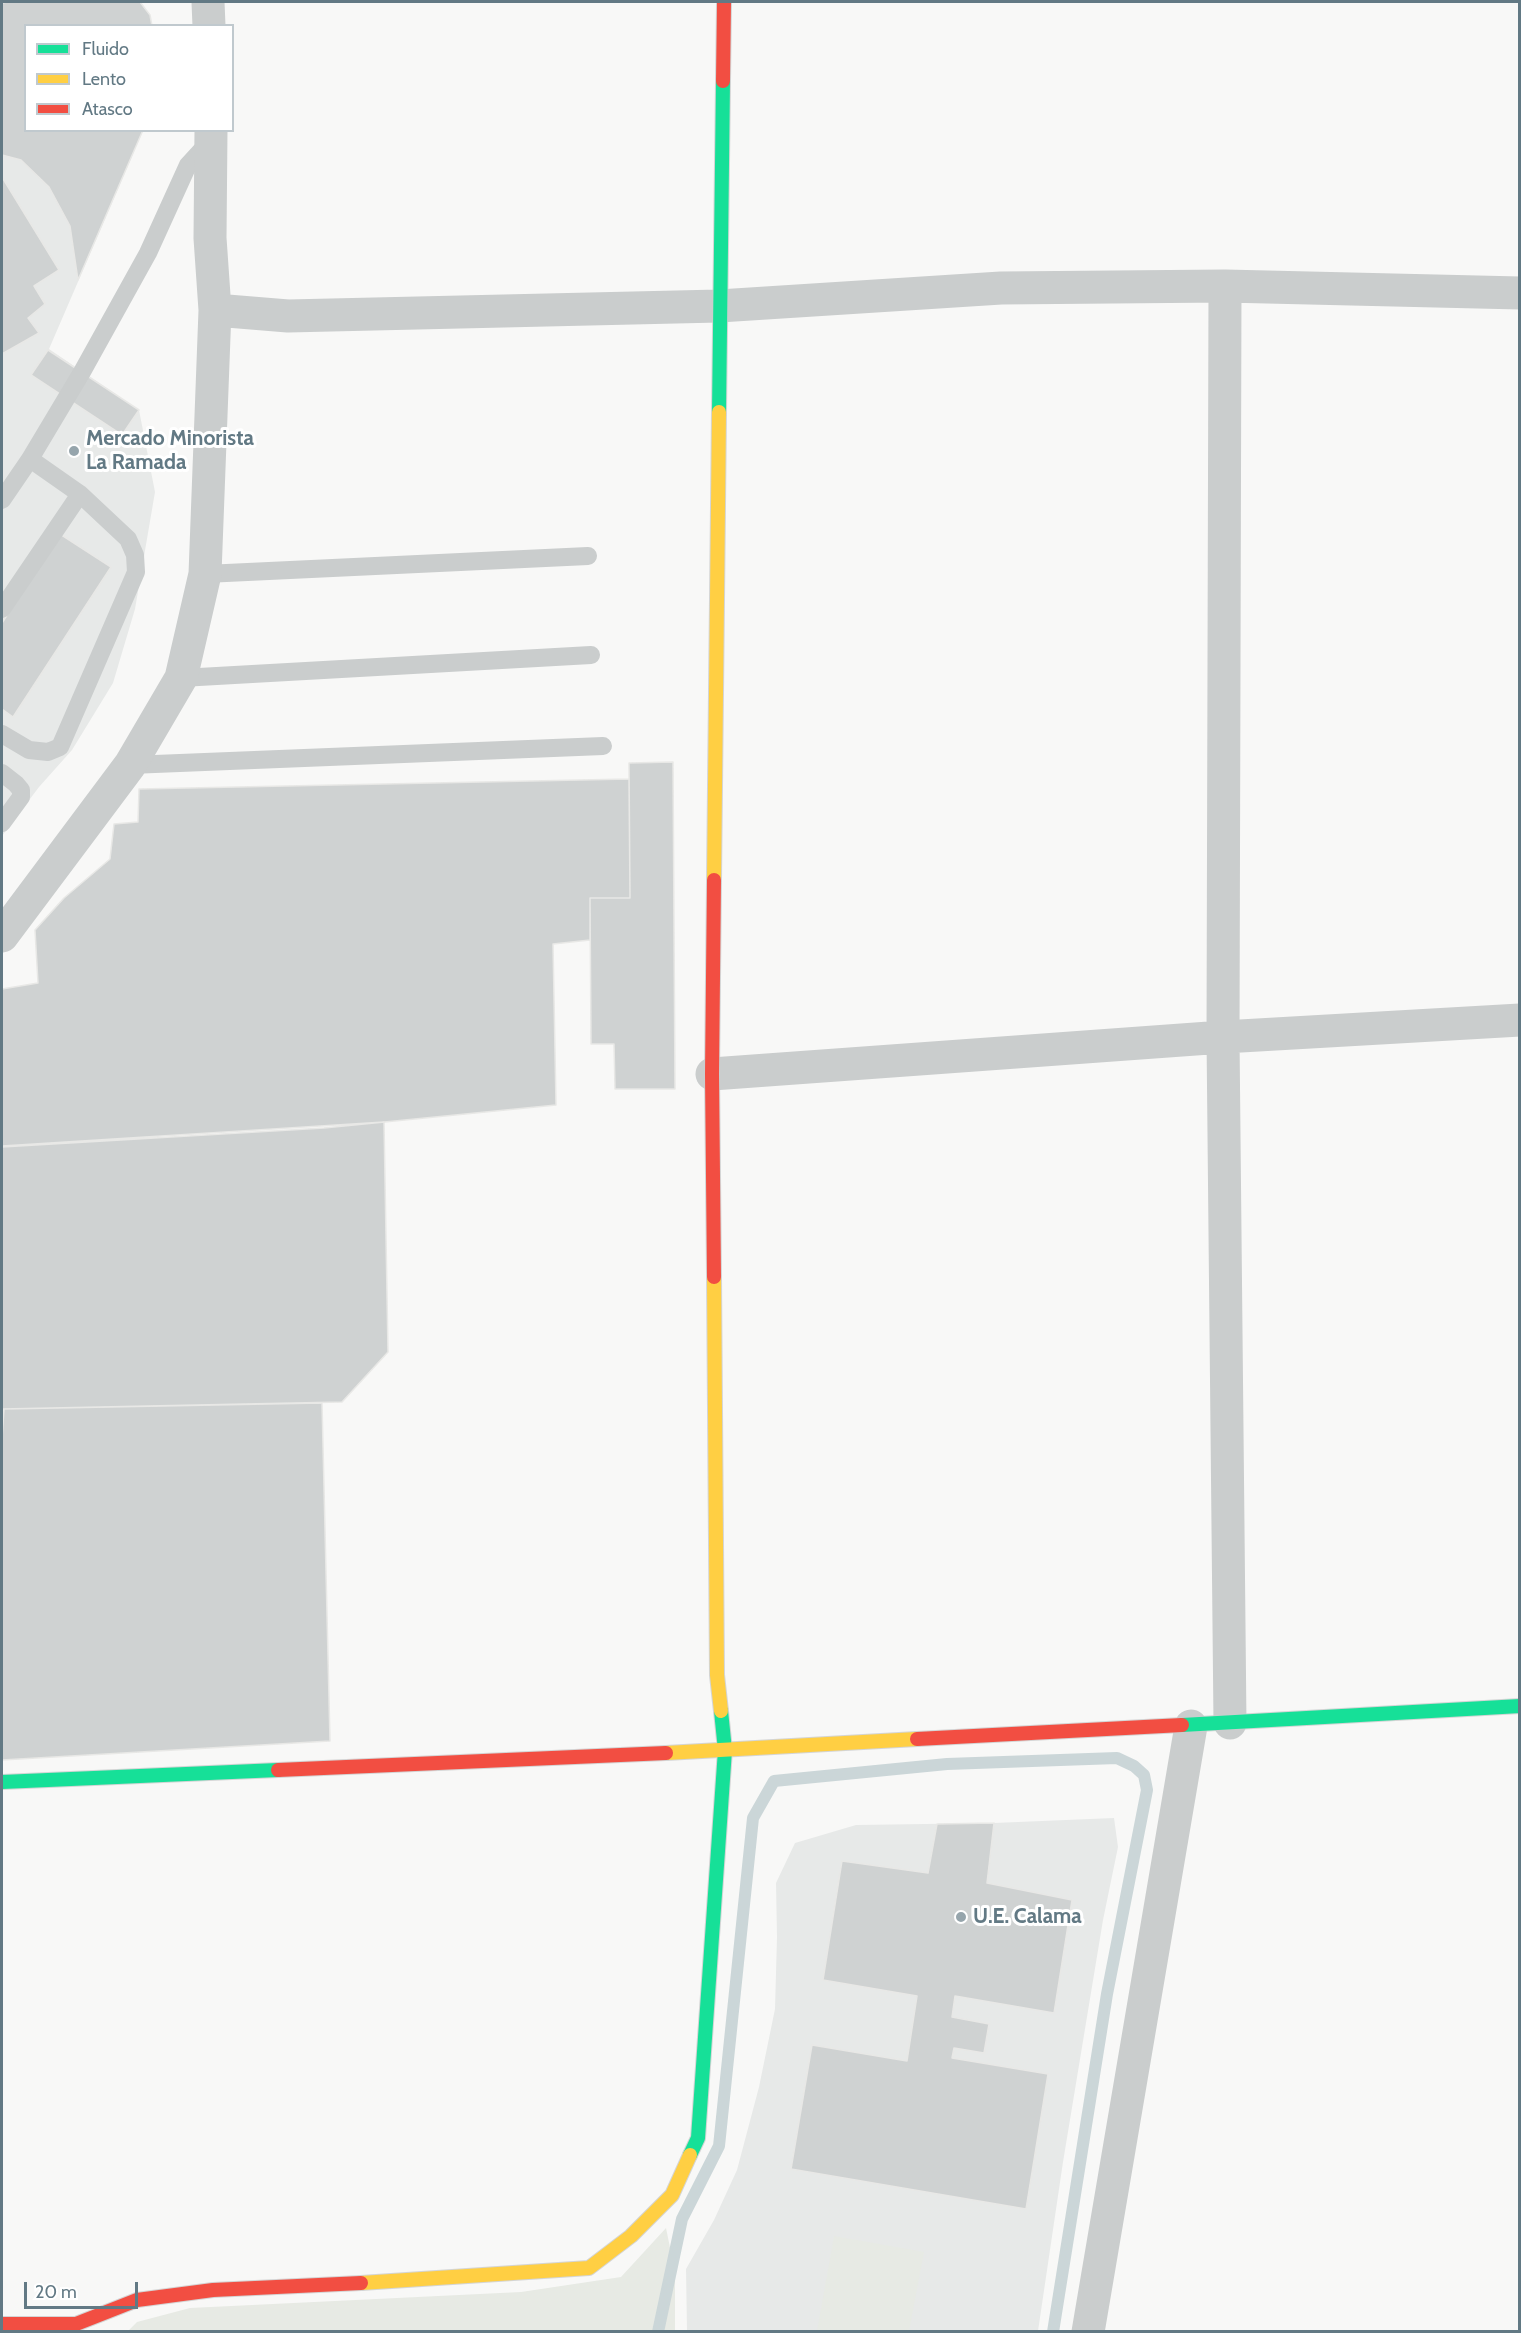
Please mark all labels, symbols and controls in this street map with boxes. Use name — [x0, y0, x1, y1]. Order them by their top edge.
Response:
legend — [24, 24, 234, 132]
text: Fluido — [82, 38, 129, 60]
text: Lento — [82, 68, 126, 90]
text: Atasco — [82, 98, 133, 120]
place label: Mercado Minorista La Ramada — [86, 426, 254, 476]
marker: Mercado Minorista La Ramada — [67, 444, 81, 458]
place label: U.E. Calama — [973, 1904, 1082, 1930]
marker: U.E. Calama — [954, 1910, 968, 1924]
scale bar — [27, 2270, 141, 2308]
text: 20 m — [35, 2281, 77, 2303]

